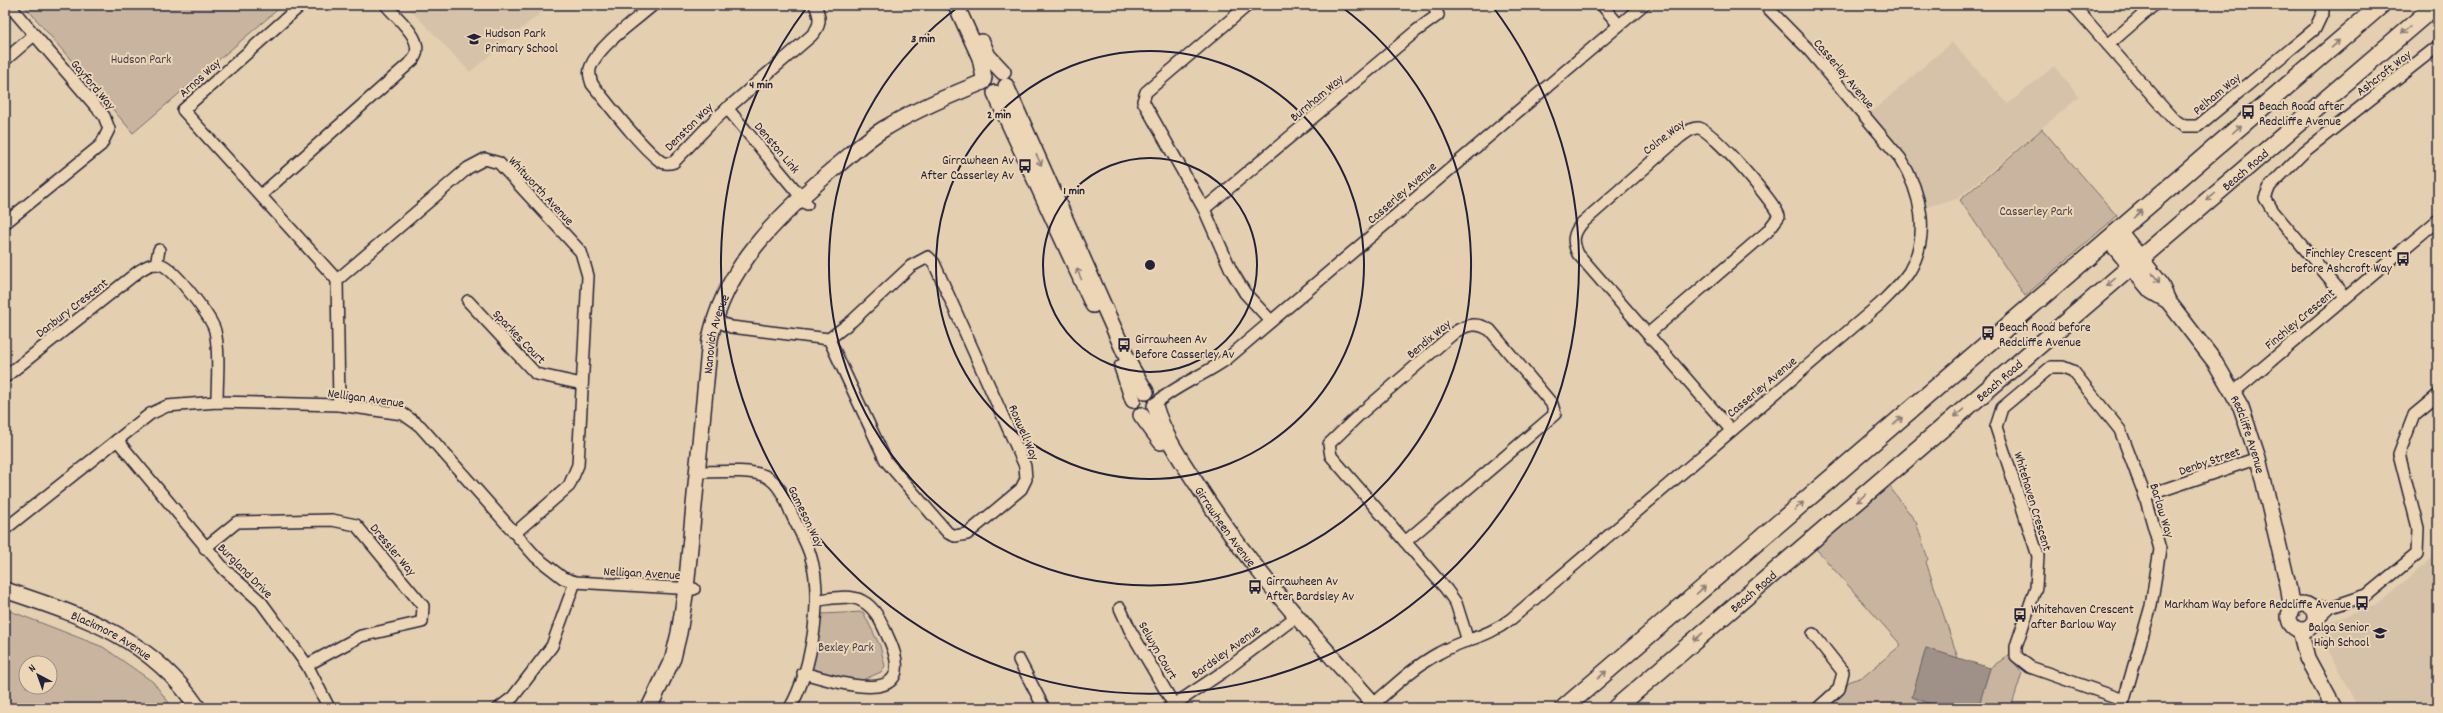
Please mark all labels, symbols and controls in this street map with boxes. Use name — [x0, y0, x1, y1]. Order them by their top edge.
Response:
place label: Hudson Park Primary School — [485, 25, 558, 59]
one-way arrow — [2401, 26, 2411, 35]
school or university icon: Hudson Park Primary School — [466, 31, 482, 47]
text: 3 min — [911, 31, 935, 48]
street label: Casserley Avenue — [1808, 35, 1878, 114]
one-way arrow — [2330, 40, 2341, 49]
street label: Ashcroft Way — [2353, 46, 2417, 102]
park label: Hudson Park — [111, 51, 171, 70]
street label: Arnos Way — [175, 54, 227, 103]
street label: Gayford Way — [65, 56, 119, 116]
street label: Pelham Way — [2189, 69, 2246, 121]
street label: Burnham Way — [1286, 70, 1349, 127]
text: 4 min — [749, 77, 773, 94]
place label: Beach Road after Redcliffe Avenue — [2259, 98, 2345, 132]
street label: Denston Way — [661, 99, 719, 157]
bus stop icon: Beach Road after Redcliffe Avenue — [2240, 104, 2256, 120]
text: 2 min — [987, 107, 1011, 124]
street label: Colne Way — [1639, 115, 1690, 160]
street label: Denston Link — [749, 119, 803, 179]
one-way arrow — [2231, 125, 2242, 134]
street label: Beach Road — [2219, 145, 2274, 197]
place label: Girrawheen Av After Casserley Av — [920, 152, 1015, 186]
street label: Whitworth Avenue — [503, 153, 578, 231]
one-way arrow — [1036, 154, 1043, 166]
bus stop icon: Girrawheen Av After Casserley Av — [1017, 158, 1033, 174]
street label: Casserley Avenue — [1364, 158, 1442, 229]
text: 1 min — [1063, 183, 1085, 200]
one-way arrow — [2206, 192, 2216, 201]
park label: Casserley Park — [1999, 203, 2073, 222]
one-way arrow — [2133, 209, 2143, 218]
place label: Finchley Crescent before Ashcroft Way — [2291, 245, 2393, 279]
bus stop icon: Finchley Crescent before Ashcroft Way — [2395, 251, 2411, 267]
centre of rings — [1143, 258, 1157, 272]
one-way arrow — [1075, 269, 1082, 281]
one-way arrow — [2152, 272, 2160, 283]
street label: Danbury Crescent — [32, 274, 113, 343]
one-way arrow — [2105, 278, 2116, 287]
street label: Finchley Crescent — [2261, 285, 2340, 355]
street label: Nanovich Avenue — [700, 291, 736, 375]
street label: Sparkes Court — [487, 306, 549, 370]
street label: Bendix Way — [1403, 315, 1457, 364]
place label: Beach Road before Redcliffe Avenue — [1999, 319, 2091, 353]
bus stop icon: Beach Road before Redcliffe Avenue — [1980, 325, 1996, 341]
place label: Girrawheen Av Before Casserley Av — [1135, 331, 1235, 365]
bus stop icon: Girrawheen Av Before Casserley Av — [1116, 337, 1132, 353]
street label: Casserley Avenue — [1723, 353, 1802, 423]
street label: Beach Road — [1973, 356, 2028, 407]
street label: Nelligan Avenue — [326, 385, 405, 414]
street label: Redcliffe Avenue — [2224, 392, 2268, 476]
street label: Roxwell Way — [1002, 402, 1043, 465]
one-way arrow — [1954, 408, 1964, 418]
one-way arrow — [1892, 416, 1903, 425]
street label: Denby Street — [2177, 443, 2243, 482]
street label: Whitehaven Crescent — [2008, 450, 2056, 554]
street label: Barlow Way — [2143, 481, 2178, 541]
street label: Gameson Way — [782, 483, 828, 552]
street label: Girrawheen Avenue — [1189, 483, 1260, 572]
one-way arrow — [1855, 493, 1866, 502]
one-way arrow — [1794, 501, 1804, 510]
street label: Dressler Way — [364, 520, 420, 582]
street label: Burgland Drive — [212, 540, 276, 604]
street label: Nelligan Avenue — [603, 563, 681, 586]
street label: Beach Road — [1727, 567, 1782, 618]
place label: Girrawheen Av After Bardsley Av — [1266, 573, 1355, 607]
bus stop icon: Girrawheen Av After Bardsley Av — [1247, 579, 1263, 595]
one-way arrow — [1695, 586, 1706, 595]
bus stop icon: Markham Way before Redcliffe Avenue — [2354, 595, 2370, 611]
place label: Markham Way before Redcliffe Avenue — [2164, 596, 2351, 615]
place label: Whitehaven Crescent after Barlow Way — [2031, 601, 2134, 635]
street label: Blackmore Avenue — [68, 607, 155, 666]
bus stop icon: Whitehaven Crescent after Barlow Way — [2012, 607, 2028, 623]
street label: Selwyn Court — [1132, 619, 1181, 684]
place label: Balga Senior High School — [2308, 619, 2369, 653]
street label: Bardsley Avenue — [1188, 621, 1265, 685]
school or university icon: Balga Senior High School — [2372, 625, 2388, 641]
one-way arrow — [1693, 633, 1704, 642]
park label: Bexley Park — [818, 639, 874, 658]
north arrow — [18, 655, 58, 695]
text: N — [25, 661, 40, 677]
one-way arrow — [1597, 671, 1607, 680]

